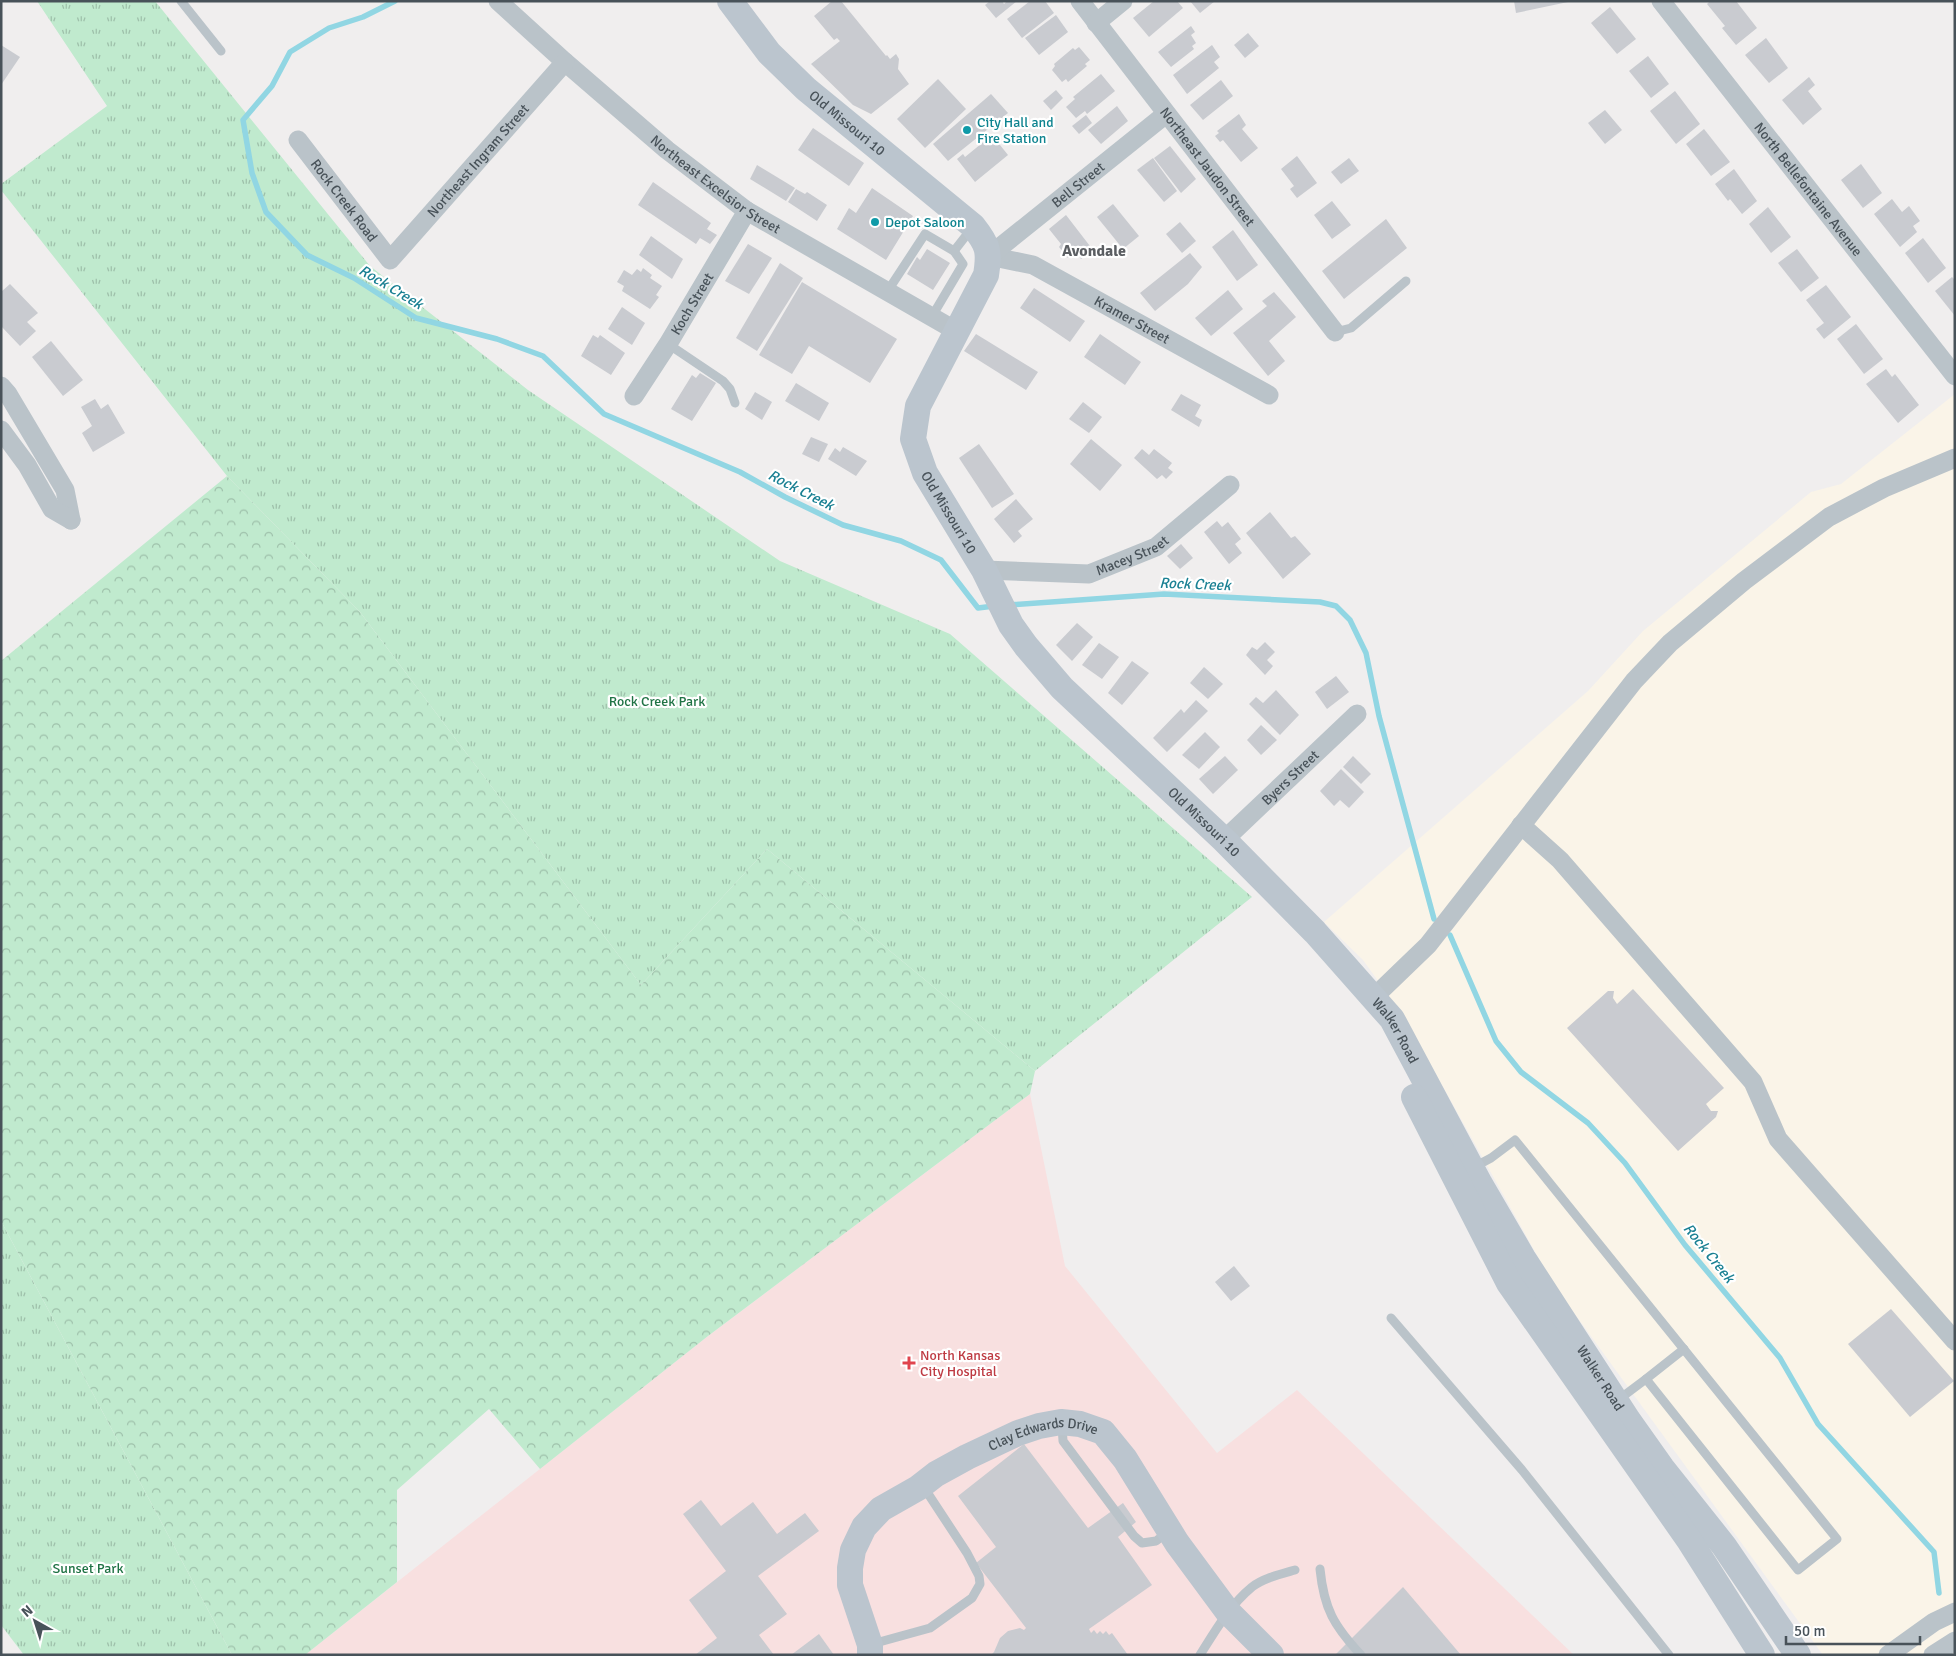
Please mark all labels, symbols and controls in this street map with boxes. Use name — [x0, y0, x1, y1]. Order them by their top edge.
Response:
street label: Old Missouri 10 — [806, 87, 889, 159]
street label: Northeast Ingram Street — [424, 100, 532, 221]
street label: Northeast Jaudon Street — [1156, 104, 1259, 230]
place label: City Hall and Fire Station — [977, 114, 1054, 147]
street label: North Bellefontaine Avenue — [1751, 119, 1866, 259]
marker: City Hall and Fire Station — [961, 124, 973, 136]
street label: Northeast Excelsior Street — [647, 131, 784, 237]
street label: Rock Creek Road — [307, 156, 381, 245]
street label: Bell Street — [1048, 158, 1108, 211]
place label: Depot Saloon — [885, 214, 965, 231]
marker: Depot Saloon — [869, 216, 881, 228]
district label: Avondale — [1062, 241, 1126, 261]
water label: Rock Creek — [356, 261, 427, 314]
street label: Koch Street — [667, 270, 717, 338]
street label: Kramer Street — [1091, 292, 1173, 347]
water label: Rock Creek — [765, 466, 838, 515]
street label: Old Missouri 10 — [917, 468, 981, 557]
street label: Macey Street — [1093, 532, 1172, 579]
water label: Rock Creek — [1159, 574, 1232, 594]
park label: Rock Creek Park — [609, 693, 705, 710]
street label: Byers Street — [1258, 746, 1322, 809]
street label: Old Missouri 10 — [1164, 783, 1244, 860]
street label: Walker Road — [1369, 994, 1422, 1066]
water label: Rock Creek — [1680, 1220, 1739, 1288]
street label: Walker Road — [1573, 1342, 1628, 1414]
place label: North Kansas City Hospital — [920, 1347, 1000, 1380]
marker: North Kansas City Hospital — [902, 1356, 916, 1370]
street label: Clay Edwards Drive — [985, 1413, 1101, 1454]
park label: Sunset Park — [52, 1560, 124, 1577]
north arrow — [10, 1596, 60, 1646]
text: N — [18, 1602, 36, 1621]
scale bar — [1786, 1614, 1920, 1646]
text: 50 m — [1794, 1622, 1825, 1640]

